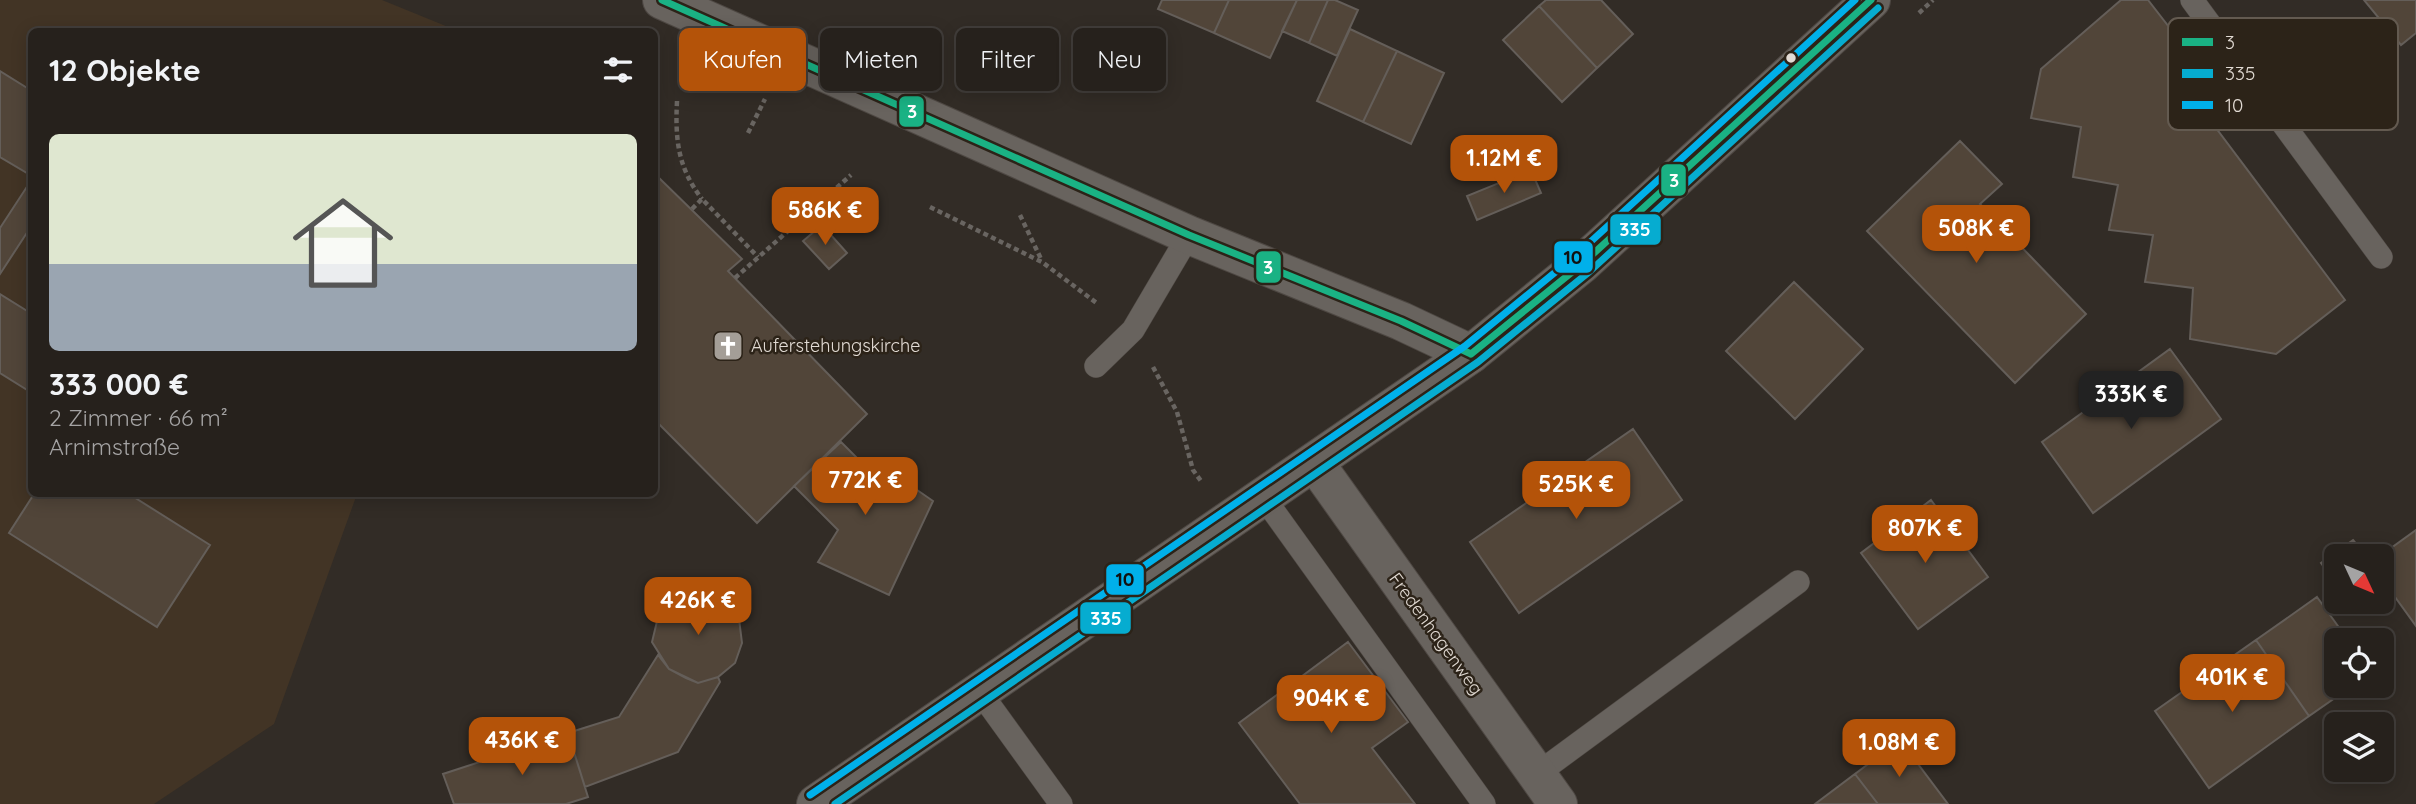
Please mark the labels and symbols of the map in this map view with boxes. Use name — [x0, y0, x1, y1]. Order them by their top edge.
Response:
legend — [2168, 18, 2398, 130]
text: 3 — [2225, 30, 2235, 54]
unlabelled marker — [1784, 51, 1798, 65]
text: 335 — [2225, 61, 2255, 85]
text: 10 — [2225, 93, 2243, 117]
line badge: 3 — [898, 95, 925, 128]
text: 3 — [907, 99, 917, 123]
pin: 1.12M € — [1439, 136, 1569, 195]
line badge: 3 — [1660, 163, 1687, 197]
text: 3 — [1669, 168, 1679, 192]
pin: 586K € — [768, 188, 882, 247]
pin: 508K € — [1919, 205, 2033, 265]
line badge: 335 — [1609, 213, 1662, 246]
text: 335 — [1619, 217, 1651, 241]
line badge: 10 — [1553, 240, 1594, 274]
text: 10 — [1563, 245, 1583, 269]
line badge: 3 — [1255, 250, 1282, 284]
text: 3 — [1263, 255, 1273, 279]
church icon: Auferstehungskirche — [711, 329, 745, 363]
place label: Auferstehungskirche — [751, 334, 920, 357]
pin: 333K € — [2074, 372, 2188, 431]
pin: 772K € — [808, 458, 922, 517]
pin: 525K € — [1519, 462, 1633, 521]
pin: 807K € — [1868, 505, 1982, 565]
north arrow — [2324, 544, 2394, 614]
line badge: 10 — [1105, 563, 1145, 596]
text: 10 — [1115, 567, 1135, 591]
street label: Fredenhagenweg — [1384, 568, 1489, 699]
pin: 426K € — [641, 578, 755, 637]
line badge: 335 — [1079, 601, 1132, 635]
text: 335 — [1090, 606, 1122, 630]
pin: 401K € — [2175, 654, 2289, 714]
pin: 904K € — [1274, 676, 1388, 735]
pin: 436K € — [465, 718, 579, 777]
pin: 1.08M € — [1834, 720, 1964, 779]

